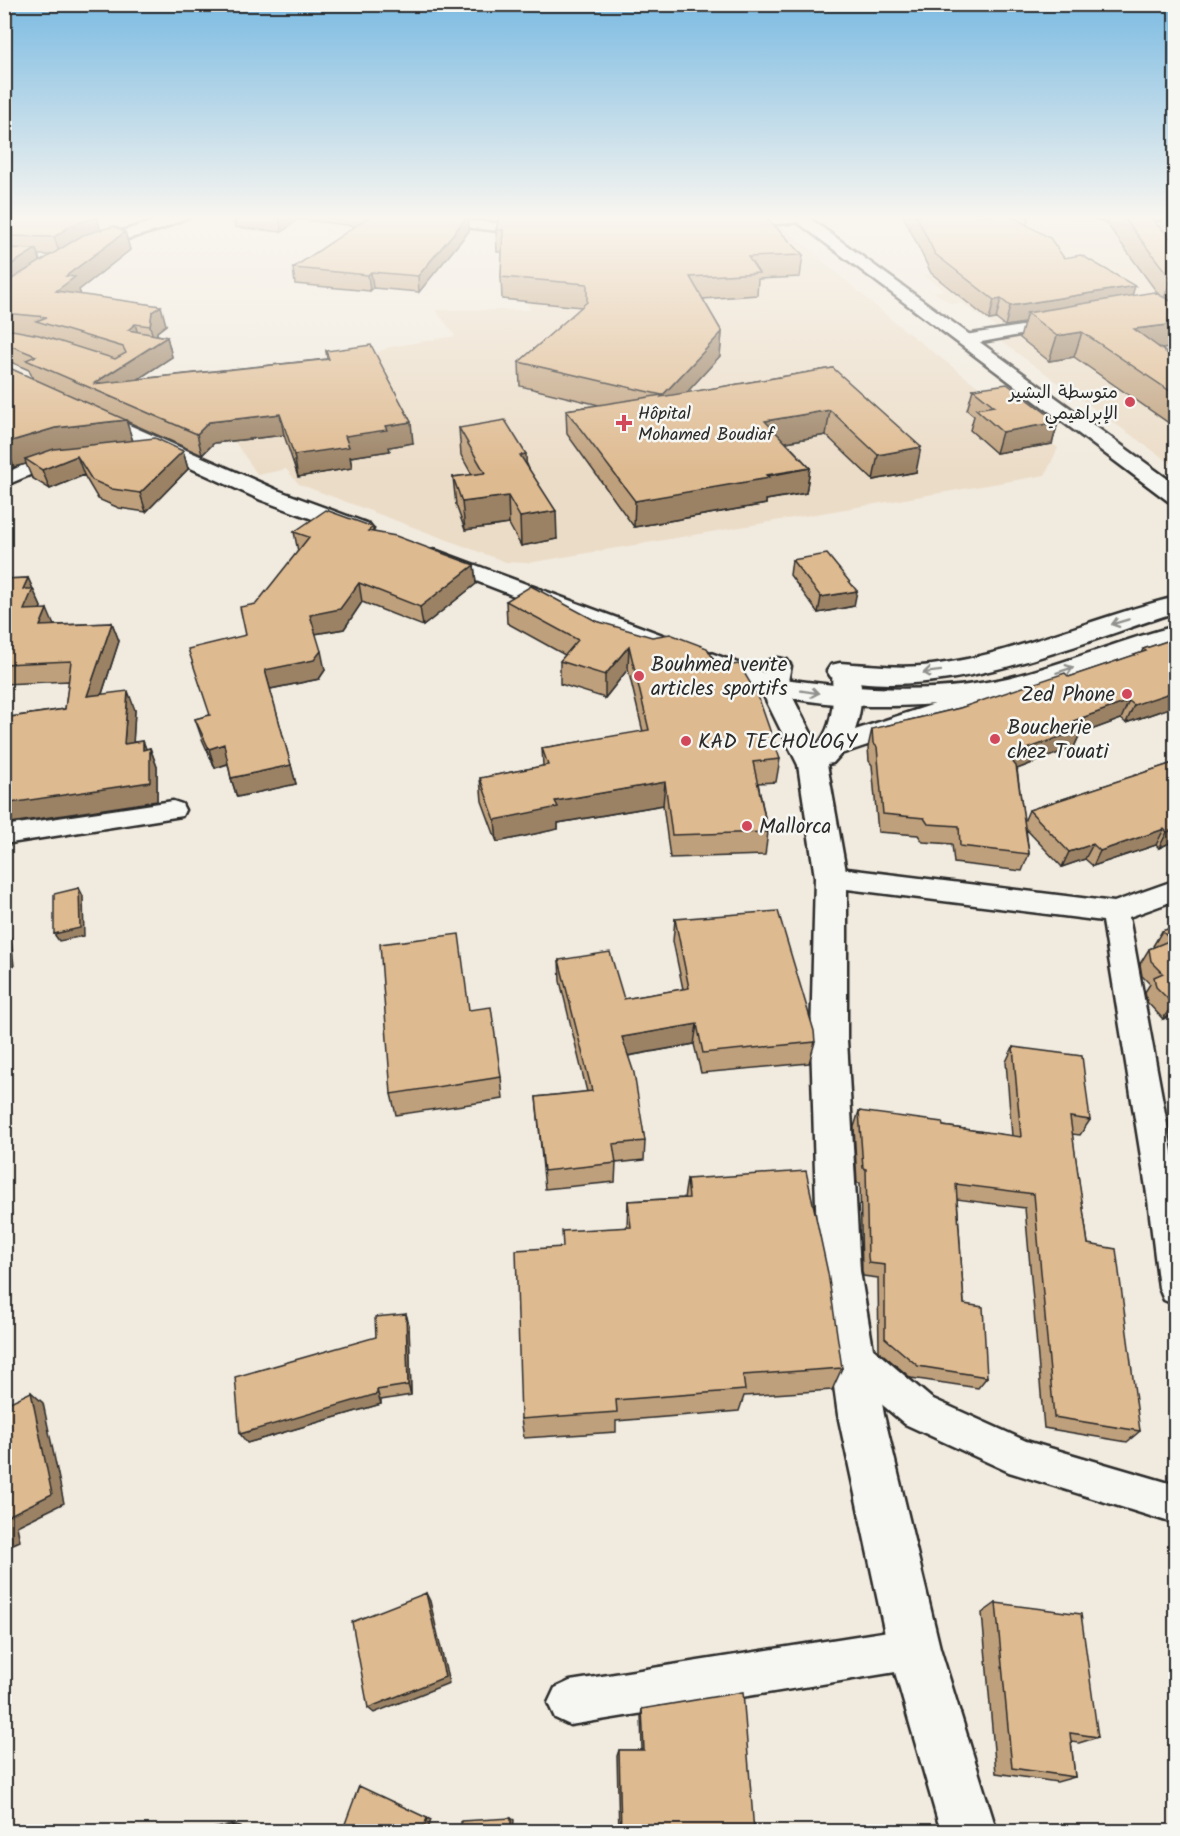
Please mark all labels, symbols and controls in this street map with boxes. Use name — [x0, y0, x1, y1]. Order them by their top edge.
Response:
place label: متوسطة البشير الإبراهيمي — [1007, 379, 1118, 429]
marker: متوسطة البشير الإبراهيمي — [1123, 395, 1137, 409]
place label: Hôpital Mohamed Boudiaf — [638, 400, 776, 450]
marker: Hôpital Mohamed Boudiaf — [615, 414, 633, 432]
one-way arrow — [1111, 617, 1130, 628]
place label: Bouhmed vente articles sportifs — [651, 649, 788, 706]
one-way arrow — [1055, 663, 1074, 674]
one-way arrow — [922, 667, 942, 678]
marker: Bouhmed vente articles sportifs — [632, 669, 646, 683]
place label: Zed Phone — [1021, 679, 1116, 712]
one-way arrow — [800, 686, 819, 697]
marker: Zed Phone — [1120, 687, 1134, 701]
place label: Boucherie chez Touati — [1007, 712, 1110, 769]
place label: KAD TECHOLOGY — [698, 726, 858, 759]
marker: Boucherie chez Touati — [988, 732, 1002, 746]
marker: KAD TECHOLOGY — [679, 734, 693, 748]
place label: Mallorca — [759, 811, 831, 844]
marker: Mallorca — [740, 819, 754, 833]

